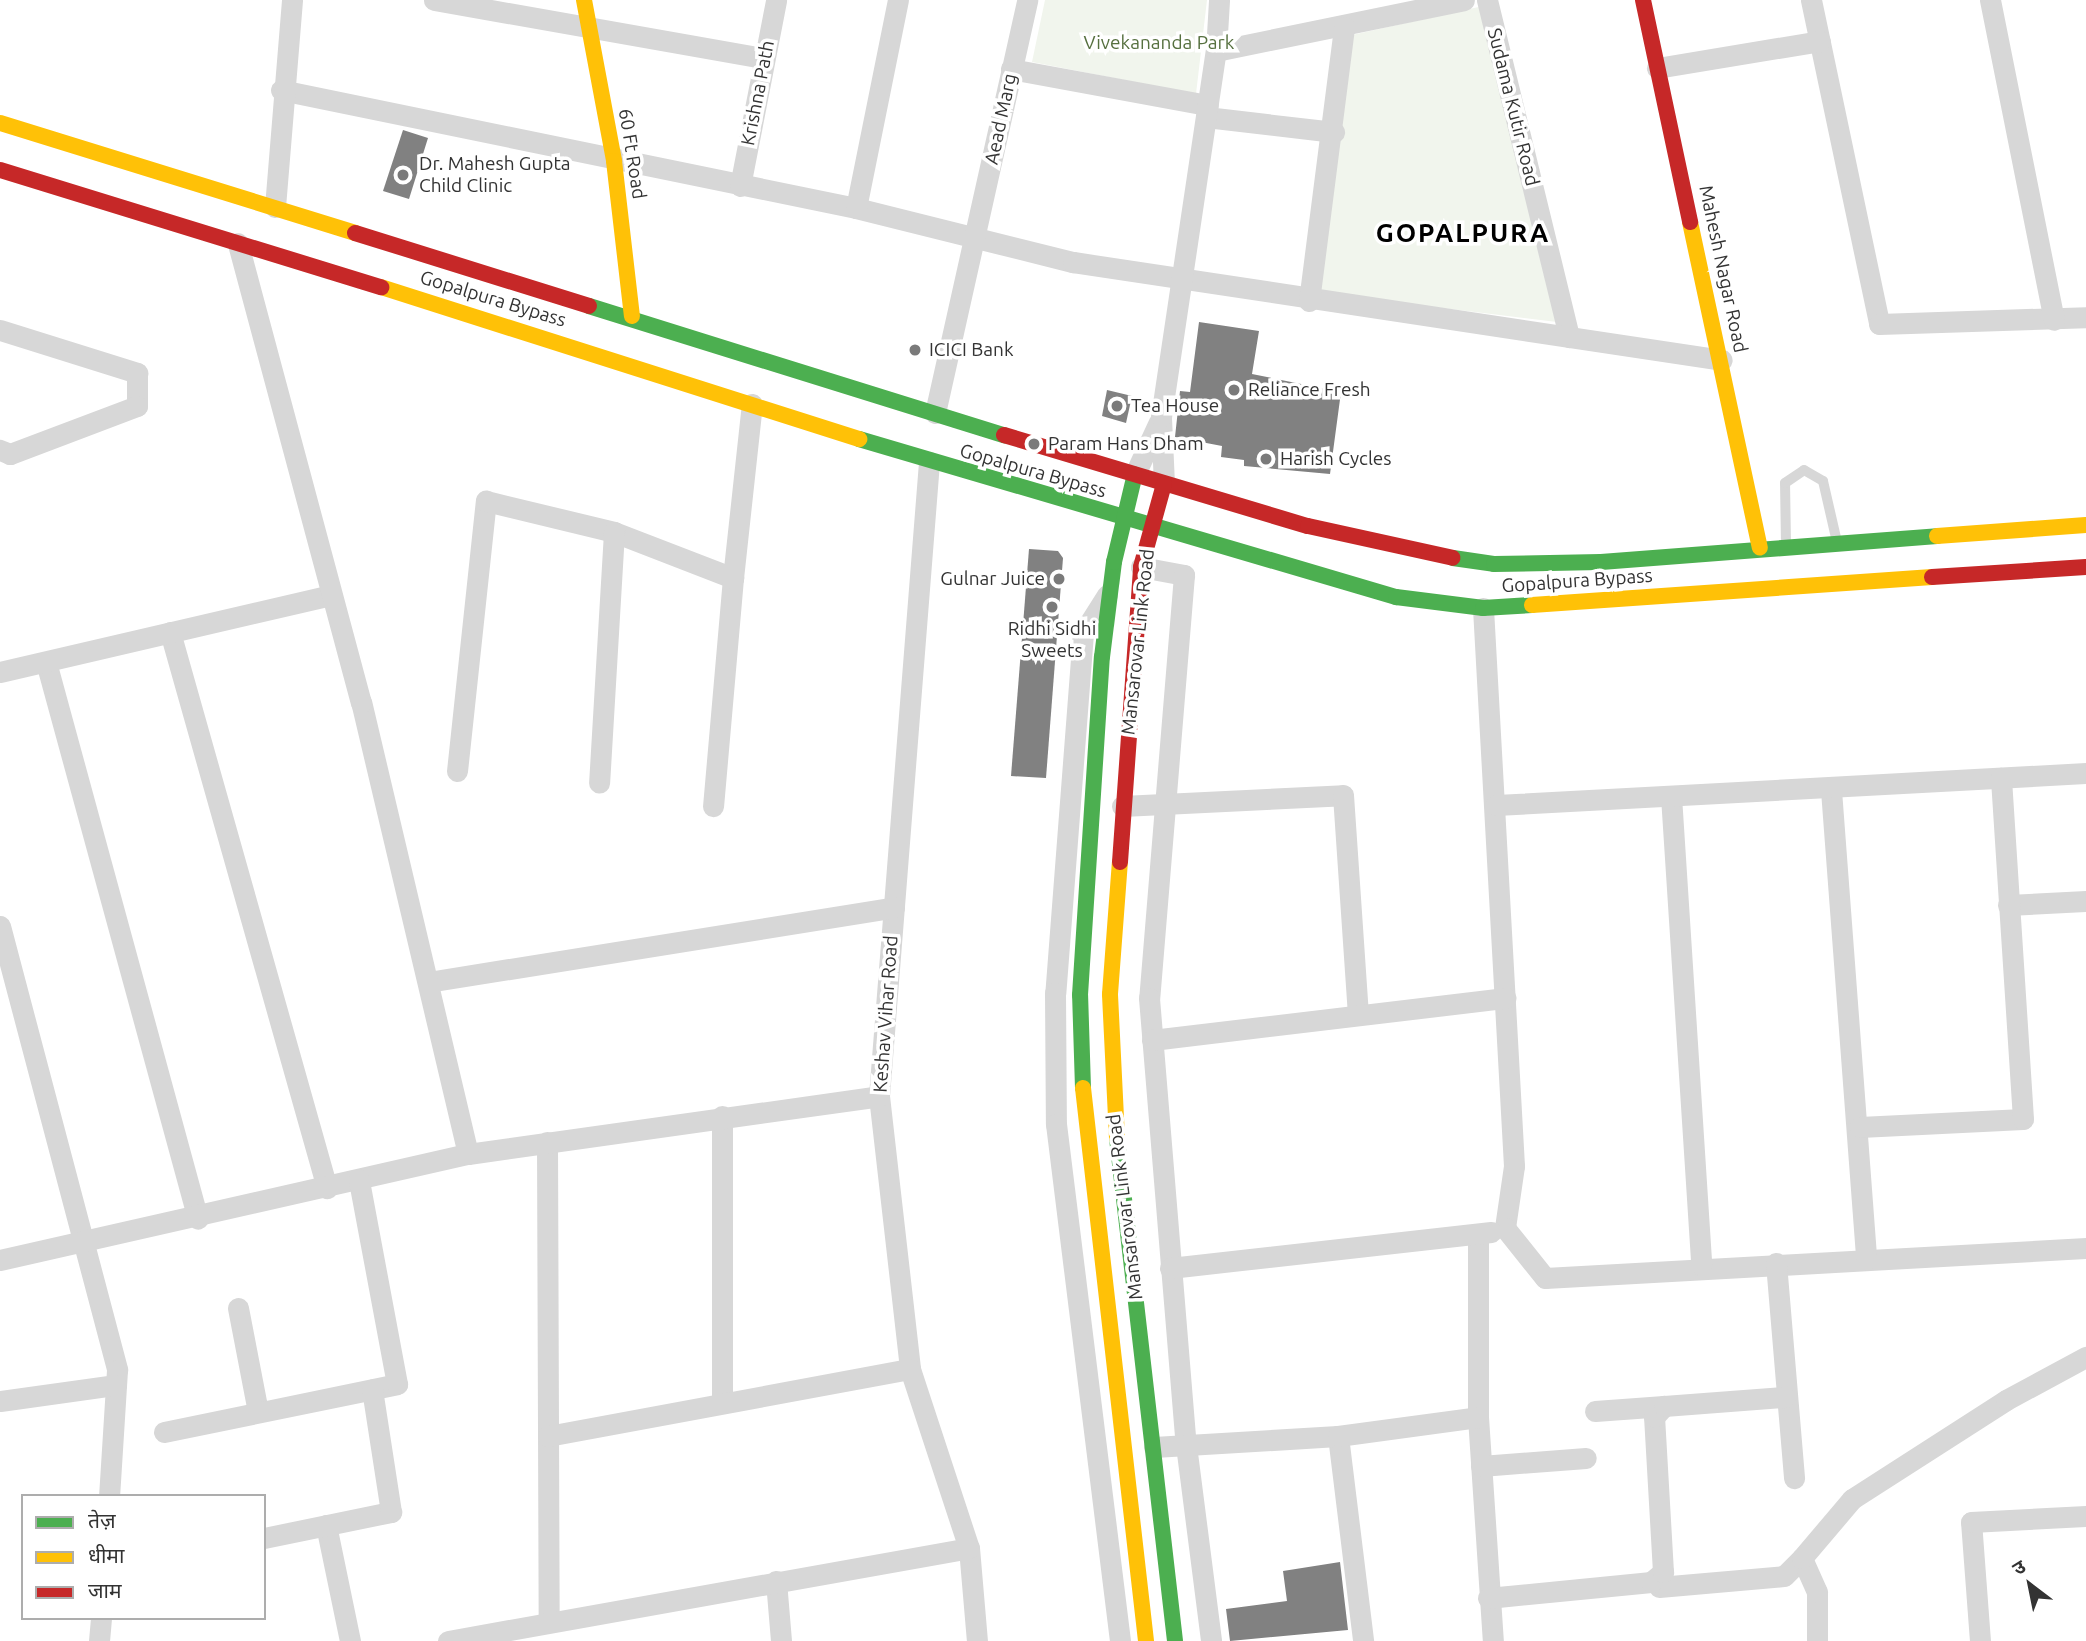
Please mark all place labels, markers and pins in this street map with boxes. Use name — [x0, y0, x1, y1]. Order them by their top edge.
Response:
place label: Dr. Mahesh Gupta Child Clinic — [419, 153, 571, 197]
marker: Dr. Mahesh Gupta Child Clinic — [393, 165, 413, 185]
place label: ICICI Bank — [929, 339, 1014, 361]
marker: ICICI Bank — [907, 342, 923, 358]
place label: Reliance Fresh — [1248, 379, 1371, 401]
marker: Reliance Fresh — [1226, 382, 1242, 398]
place label: Tea House — [1131, 395, 1219, 417]
marker: Tea House — [1109, 398, 1125, 414]
place label: Param Hans Dham — [1048, 433, 1204, 455]
marker: Param Hans Dham — [1026, 436, 1042, 452]
place label: Harish Cycles — [1280, 448, 1392, 470]
marker: Harish Cycles — [1258, 451, 1274, 467]
place label: Gulnar Juice — [940, 568, 1045, 590]
marker: Gulnar Juice — [1051, 571, 1067, 587]
marker: Ridhi Sidhi Sweets — [1044, 599, 1060, 615]
place label: Ridhi Sidhi Sweets — [1008, 618, 1096, 662]

